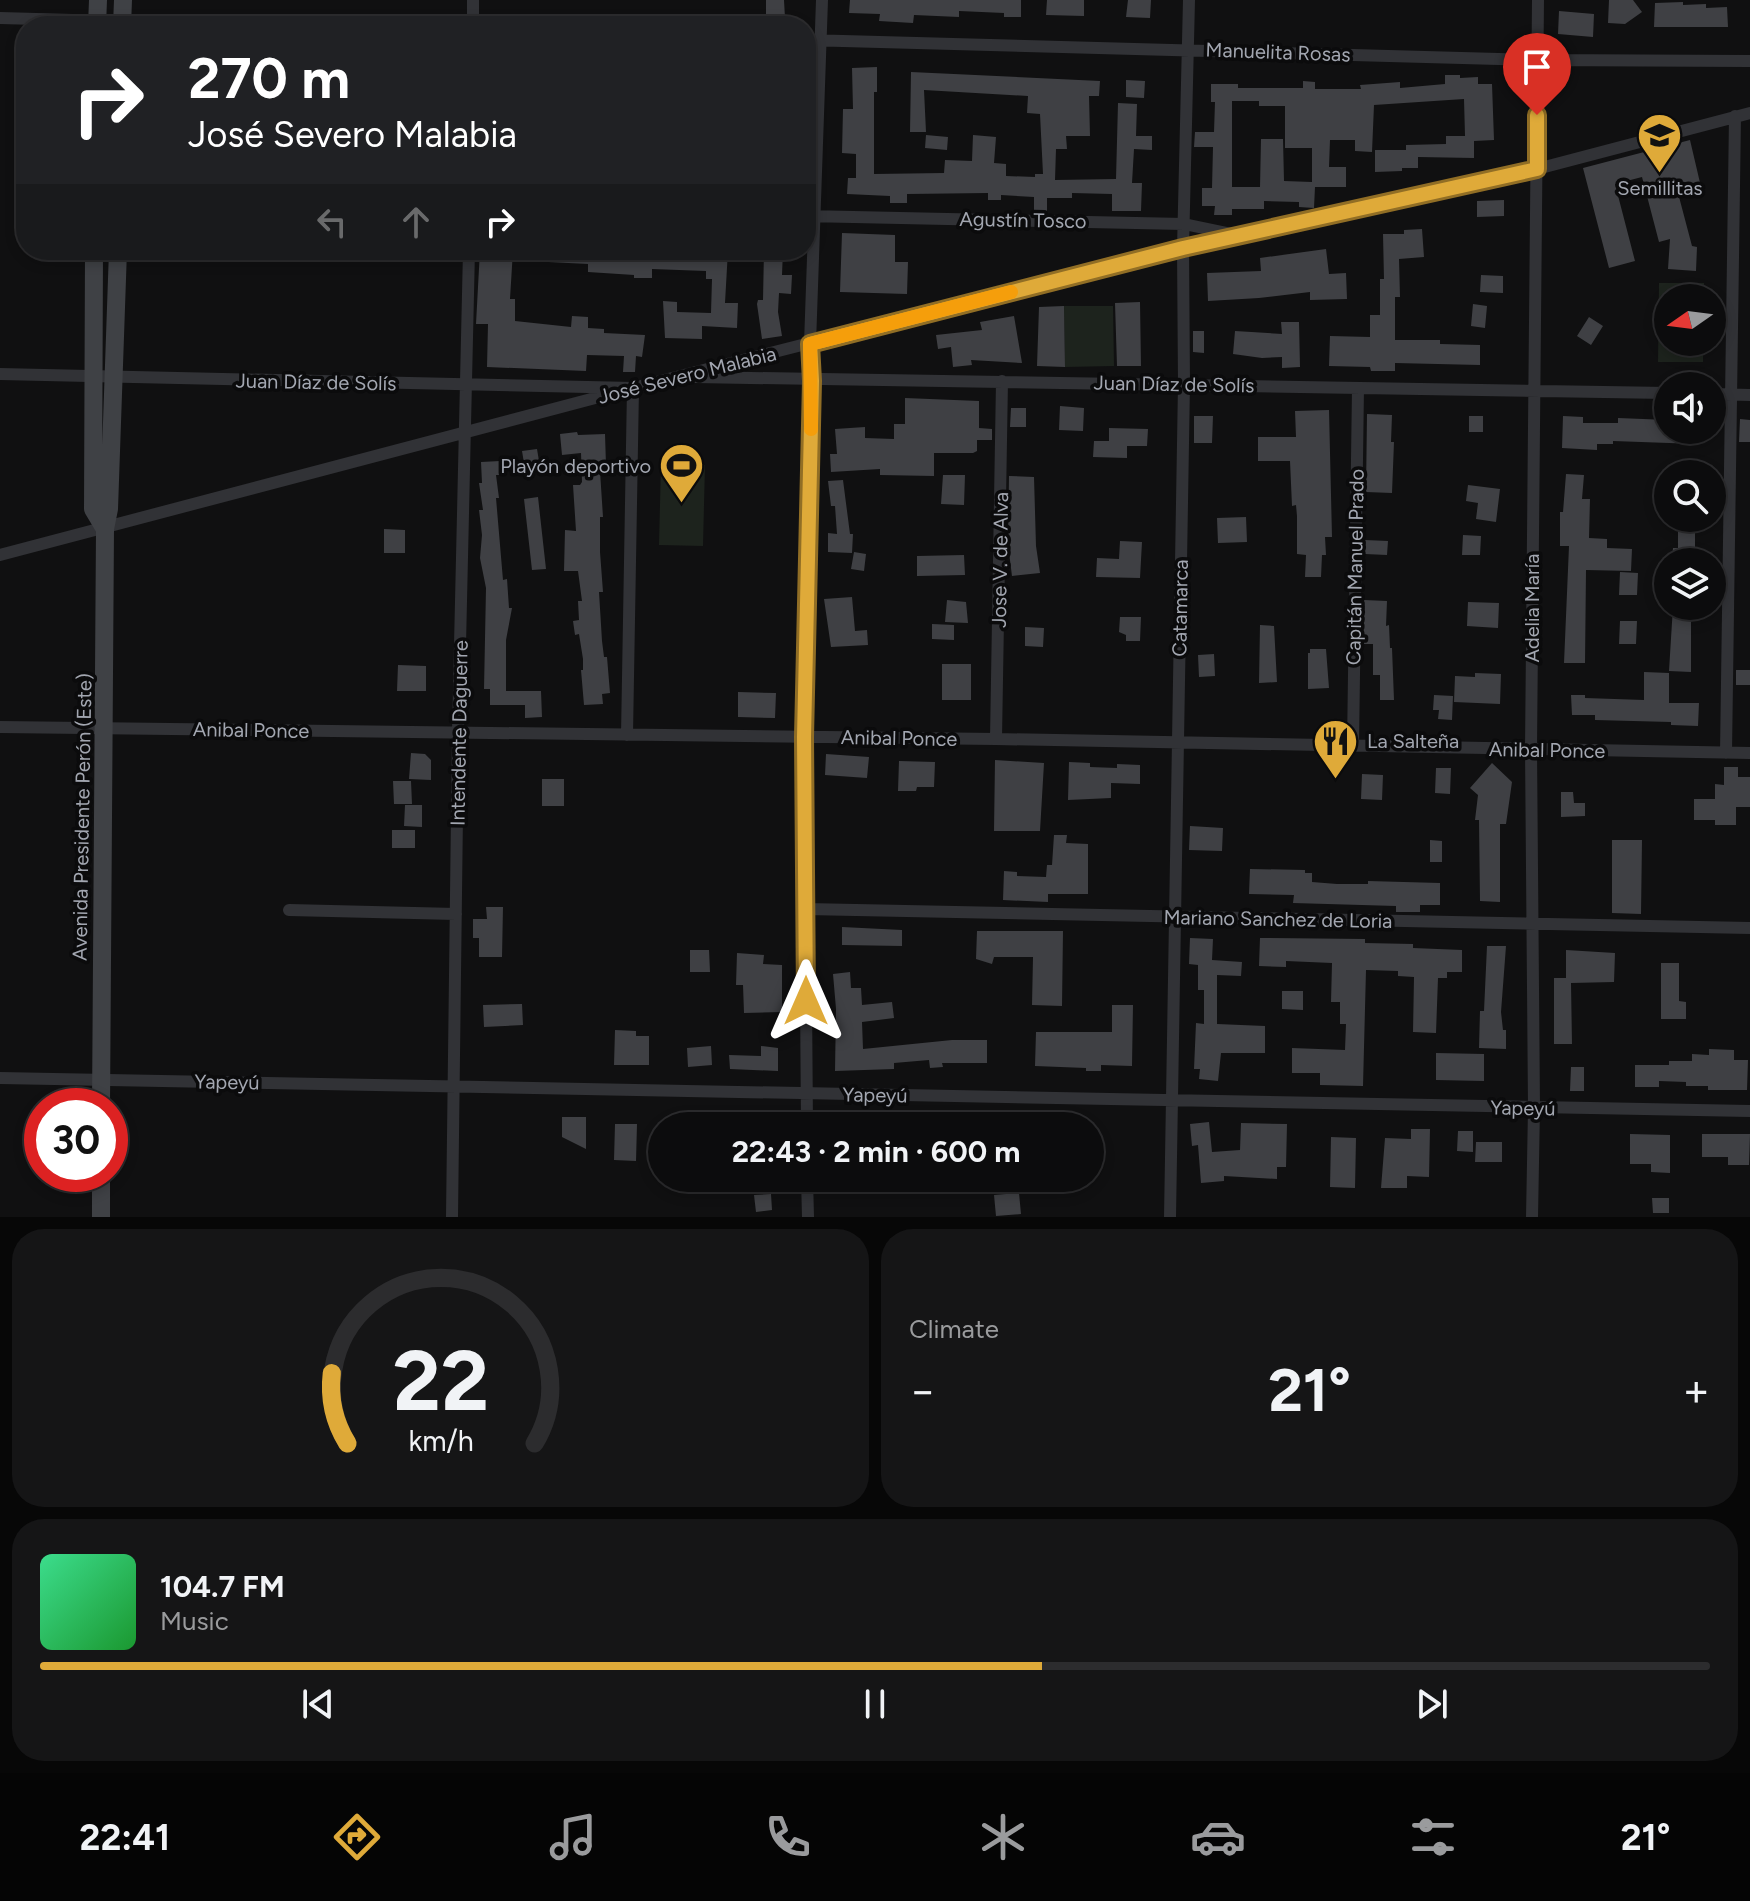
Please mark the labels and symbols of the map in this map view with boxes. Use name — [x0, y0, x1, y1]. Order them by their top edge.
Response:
pin — [1503, 33, 1571, 115]
street label: Manuelita Rosas — [1205, 37, 1351, 67]
school or university icon: Semillitas — [1636, 112, 1684, 175]
place label: Semillitas — [1617, 176, 1703, 200]
street label: Agustín Tosco — [959, 207, 1087, 233]
north arrow — [1654, 284, 1726, 356]
street label: José Severo Malabia — [595, 341, 779, 409]
street label: Juan Díaz de Solís — [235, 369, 397, 395]
street label: Juan Díaz de Solís — [1093, 371, 1255, 397]
sports icon: Playón deportivo — [658, 442, 706, 505]
place label: Playón deportivo — [500, 454, 651, 478]
street label: Capitán Manuel Prado — [1341, 469, 1369, 665]
street label: Jose V. de Alva — [987, 492, 1013, 628]
street label: Adelia María — [1520, 554, 1544, 662]
street label: Catamarca — [1167, 559, 1193, 657]
street label: Intendente Daguerre — [445, 640, 473, 826]
street label: Avenida Presidente Perón (Este) — [67, 673, 97, 961]
street label: Anibal Ponce — [193, 717, 310, 743]
restaurant icon: La Salteña — [1312, 717, 1360, 780]
street label: Anibal Ponce — [841, 725, 958, 751]
place label: La Salteña — [1367, 729, 1459, 753]
street label: Anibal Ponce — [1489, 737, 1606, 763]
street label: Mariano Sanchez de Loria — [1163, 905, 1393, 933]
position arrow — [764, 959, 848, 1043]
street label: Yapeyú — [194, 1069, 260, 1095]
street label: Yapeyú — [842, 1082, 908, 1108]
speed limit sign: 30 — [24, 1088, 128, 1192]
street label: Yapeyú — [1490, 1095, 1556, 1121]

